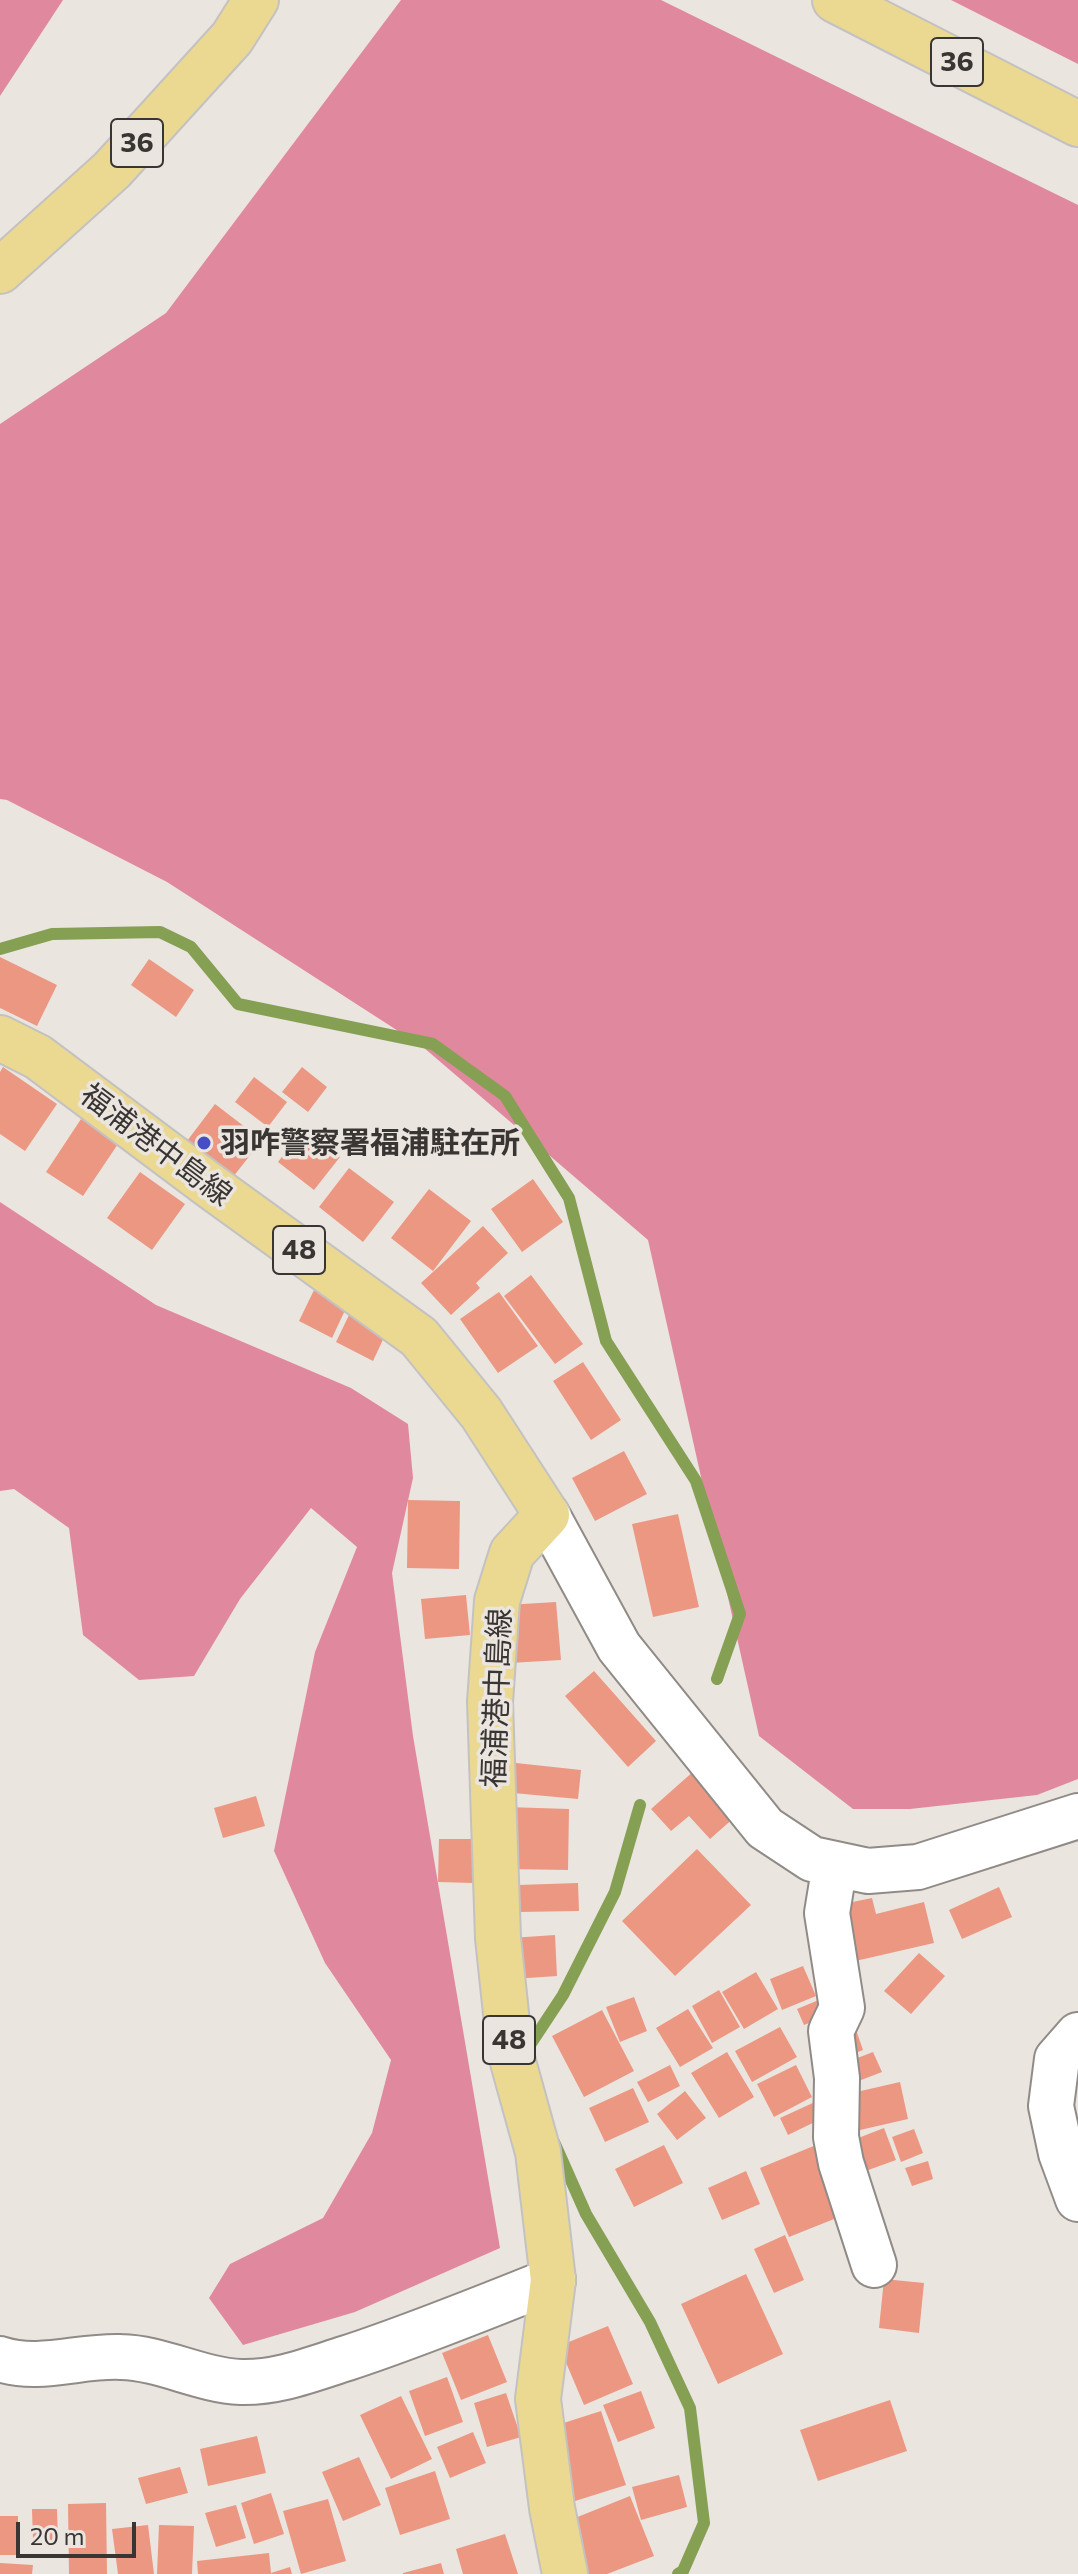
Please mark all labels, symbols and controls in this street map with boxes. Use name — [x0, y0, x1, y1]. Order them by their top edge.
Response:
road number: 36 — [931, 38, 983, 86]
road number: 36 — [111, 119, 163, 167]
street label: 福浦港中島線 — [73, 1076, 239, 1214]
place label: 羽咋警察署福浦駐在所 — [220, 1125, 520, 1161]
marker: 羽咋警察署福浦駐在所 — [195, 1134, 213, 1152]
road number: 48 — [273, 1226, 325, 1274]
street label: 福浦港中島線 — [476, 1607, 518, 1789]
road number: 48 — [483, 2016, 535, 2064]
scale bar — [20, 2506, 140, 2556]
text: 20 m — [30, 2521, 84, 2550]

